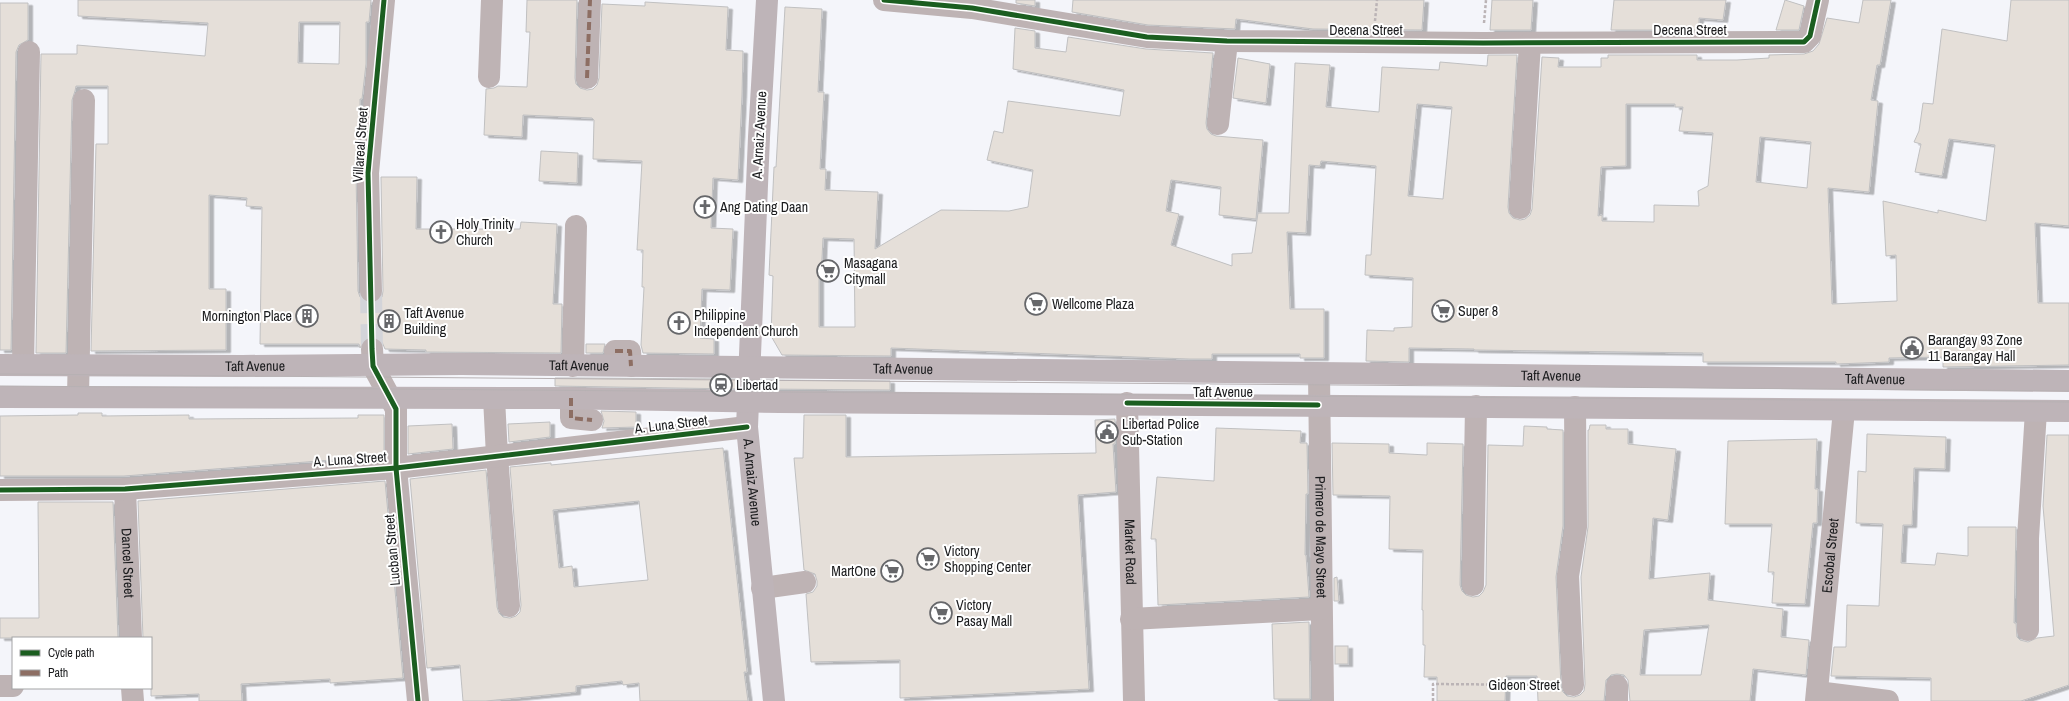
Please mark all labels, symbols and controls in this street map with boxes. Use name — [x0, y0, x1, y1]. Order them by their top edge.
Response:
street label: Decena Street — [1329, 21, 1403, 39]
street label: Decena Street — [1653, 21, 1727, 39]
street label: A. Arnaiz Avenue — [748, 91, 770, 180]
street label: Villareal Street — [348, 107, 372, 183]
church icon: Ang Dating Daan — [692, 194, 718, 220]
place label: Ang Dating Daan — [719, 198, 808, 216]
place label: Holy Trinity Church — [456, 215, 514, 249]
church icon: Holy Trinity Church — [428, 219, 454, 245]
place label: Masagana Citymall — [844, 254, 898, 288]
supermarket icon: Masagana Citymall — [815, 258, 841, 284]
supermarket icon: Wellcome Plaza — [1023, 291, 1049, 317]
place label: Wellcome Plaza — [1052, 295, 1135, 313]
supermarket icon: Super 8 — [1430, 298, 1456, 324]
place label: Super 8 — [1458, 302, 1498, 320]
building icon: Mornington Place — [294, 303, 320, 329]
place label: Taft Avenue Building — [404, 304, 464, 338]
place label: Philippine Independent Church — [694, 306, 798, 340]
place label: Mornington Place — [202, 307, 292, 325]
building icon: Taft Avenue Building — [376, 308, 402, 334]
church icon: Philippine Independent Church — [666, 310, 692, 336]
place label: Barangay 93 Zone 11 Barangay Hall — [1928, 331, 2022, 365]
public building icon: Barangay 93 Zone 11 Barangay Hall — [1899, 335, 1925, 361]
street label: Taft Avenue — [549, 356, 609, 375]
street label: Taft Avenue — [225, 357, 285, 375]
street label: Taft Avenue — [873, 359, 933, 378]
street label: Taft Avenue — [1521, 366, 1581, 385]
street label: Taft Avenue — [1845, 370, 1905, 388]
station icon: Libertad — [708, 372, 734, 398]
place label: Libertad — [736, 376, 778, 394]
street label: Taft Avenue — [1193, 383, 1253, 401]
street label: A. Luna Street — [632, 411, 709, 438]
place label: Libertad Police Sub-Station — [1122, 415, 1199, 449]
public building icon: Libertad Police Sub-Station — [1094, 419, 1120, 445]
street label: A. Arnaiz Avenue — [739, 437, 766, 527]
street label: A. Luna Street — [312, 447, 387, 471]
street label: Primero de Mayo Street — [1311, 476, 1331, 598]
street label: Lucban Street — [380, 514, 404, 586]
street label: Escobal Street — [1817, 518, 1843, 594]
street label: Market Road — [1121, 519, 1140, 585]
street label: Dancel Street — [118, 528, 138, 598]
place label: Victory Shopping Center — [944, 542, 1031, 576]
supermarket icon: Victory Shopping Center — [915, 546, 941, 572]
supermarket icon: MartOne — [879, 558, 905, 584]
place label: MartOne — [831, 562, 876, 580]
place label: Victory Pasay Mall — [956, 596, 1012, 630]
supermarket icon: Victory Pasay Mall — [928, 600, 954, 626]
legend — [12, 637, 152, 689]
text: Cycle path — [48, 645, 95, 661]
text: Path — [48, 665, 68, 681]
street label: Gideon Street — [1488, 676, 1560, 694]

